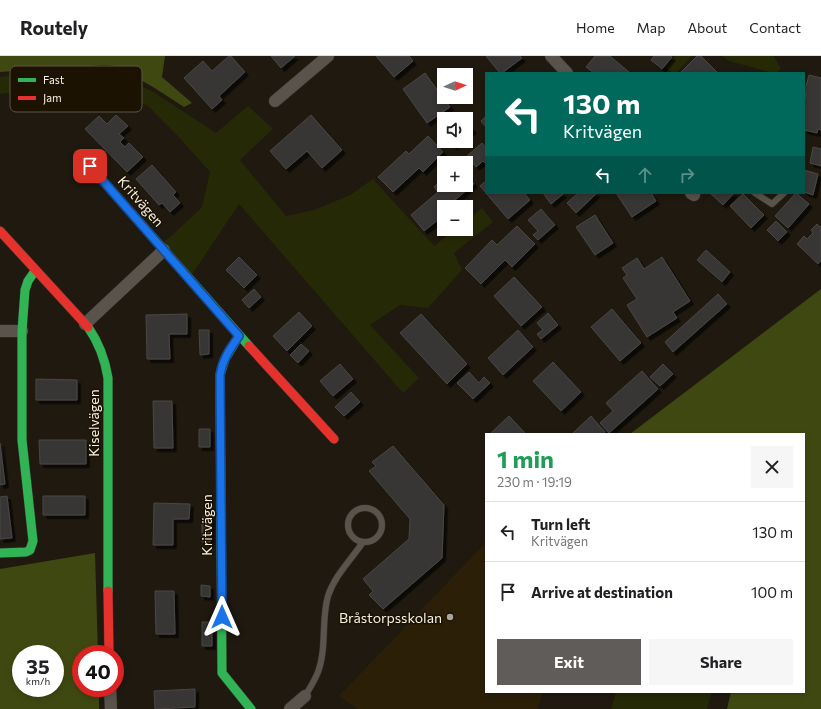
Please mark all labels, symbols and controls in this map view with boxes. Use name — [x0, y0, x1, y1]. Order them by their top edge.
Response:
text: Routely — [20, 16, 88, 39]
text: Home — [576, 19, 615, 36]
text: Map — [637, 19, 665, 36]
text: About — [687, 19, 727, 36]
text: Contact — [749, 19, 801, 36]
legend — [10, 66, 142, 112]
north arrow — [437, 68, 473, 104]
map controls — [437, 68, 473, 236]
text: Fast — [43, 73, 65, 86]
text: 130 m — [563, 86, 640, 120]
icon: left — [497, 88, 549, 140]
text: Jam — [43, 91, 62, 105]
button: sound — [437, 112, 473, 148]
text: Kritvägen — [563, 120, 642, 142]
pin — [73, 149, 107, 183]
icon: arrive — [79, 155, 101, 177]
button: + — [437, 156, 473, 192]
icon: left — [592, 164, 614, 186]
icon: ahead — [634, 164, 656, 186]
icon: right — [676, 164, 698, 186]
street label: Kritvägen — [114, 172, 168, 230]
button: − — [437, 200, 473, 236]
street label: Kiselvägen — [85, 389, 102, 457]
text: 1 min — [497, 444, 554, 473]
button: close — [751, 446, 793, 488]
text: 230 m · 19:19 — [497, 474, 572, 490]
street label: Kritvägen — [198, 494, 215, 556]
text: Turn left — [531, 515, 590, 533]
icon: left — [497, 521, 519, 543]
text: 130 m — [752, 523, 793, 541]
text: Kritvägen — [531, 533, 588, 549]
icon: arrive — [497, 581, 519, 603]
text: Arrive at destination — [531, 583, 673, 601]
text: 100 m — [751, 583, 793, 601]
position arrow — [201, 596, 243, 638]
place label: Bråstorpsskolan — [339, 609, 442, 626]
marker: Bråstorpsskolan — [445, 612, 455, 622]
button: Exit — [497, 639, 641, 685]
button: Share — [649, 639, 793, 685]
speed limit sign: 40 — [72, 645, 124, 697]
text: 35 — [26, 654, 50, 678]
text: km/h — [26, 675, 50, 687]

